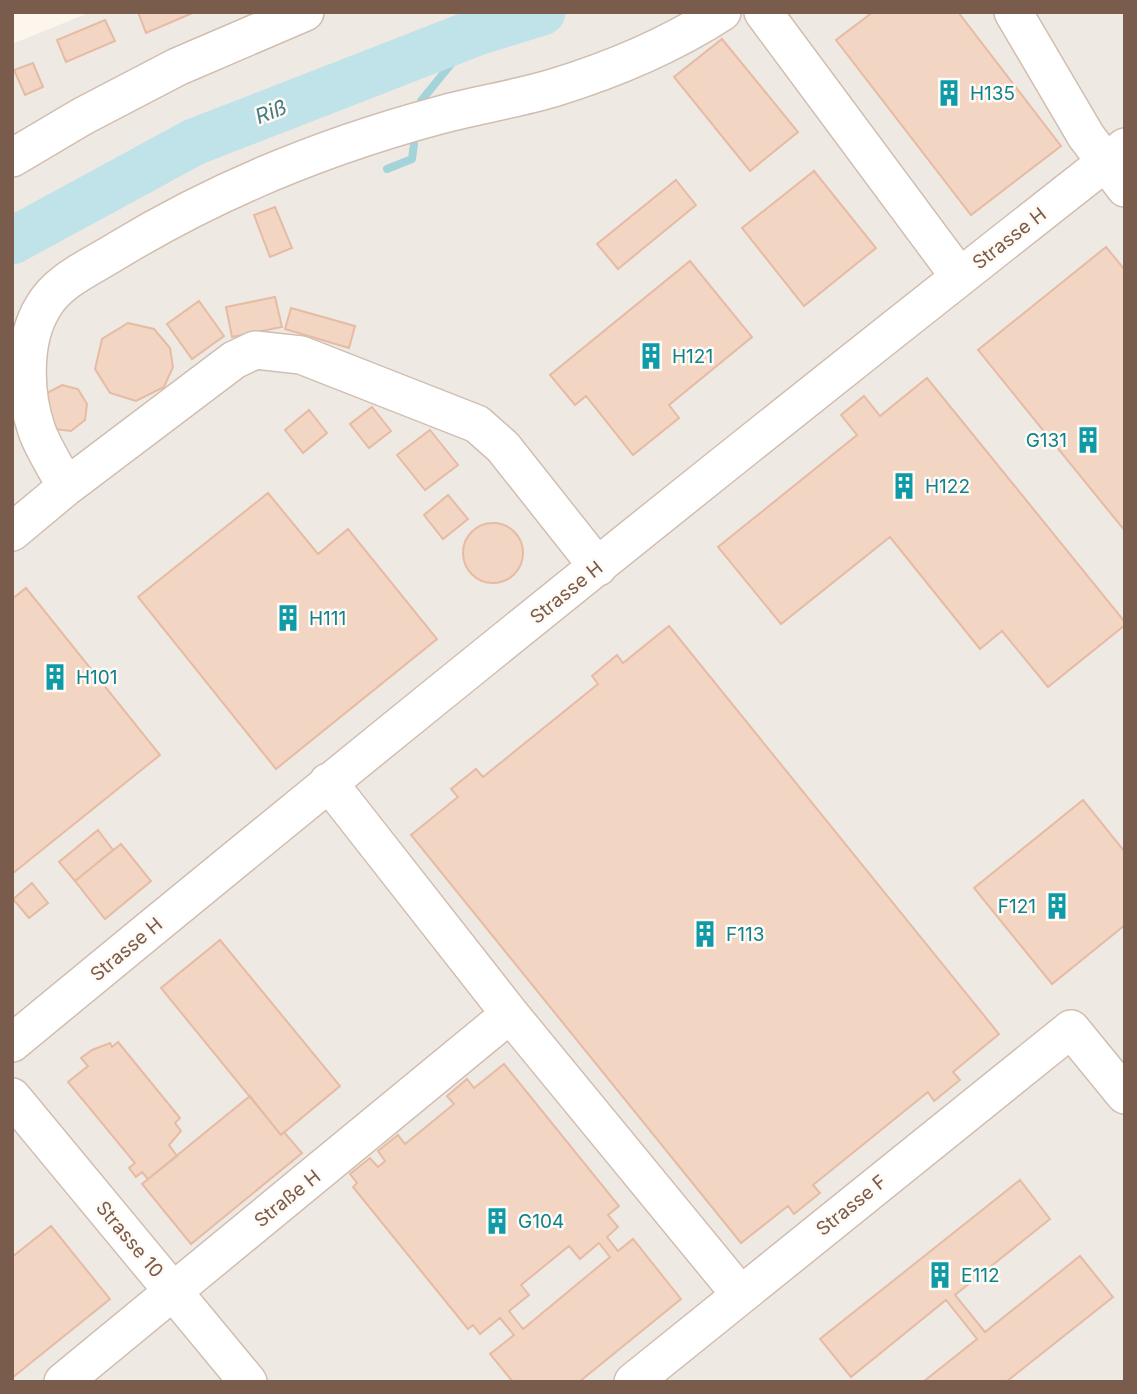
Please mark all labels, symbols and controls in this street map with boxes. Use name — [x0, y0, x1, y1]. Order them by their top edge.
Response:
building icon: H135 — [934, 78, 964, 108]
place label: H135 — [970, 82, 1015, 105]
water label: Riß — [252, 94, 290, 129]
street label: Strasse H — [968, 203, 1051, 274]
building icon: H121 — [636, 341, 666, 371]
place label: H121 — [672, 345, 713, 368]
building icon: G131 — [1073, 425, 1103, 455]
place label: G131 — [1026, 429, 1067, 452]
building icon: H122 — [889, 471, 919, 501]
place label: H122 — [925, 475, 970, 498]
street label: Strasse H — [525, 556, 607, 629]
building icon: H111 — [273, 603, 303, 633]
place label: H111 — [309, 607, 346, 630]
building icon: H101 — [40, 662, 70, 692]
place label: H101 — [76, 666, 118, 689]
building icon: F121 — [1042, 891, 1072, 921]
place label: F121 — [998, 895, 1036, 918]
street label: Strasse H — [86, 913, 167, 986]
building icon: F113 — [690, 919, 720, 949]
place label: F113 — [726, 923, 764, 946]
street label: Straße H — [250, 1165, 325, 1232]
street label: Strasse F — [811, 1170, 891, 1241]
street label: Strasse 10 — [91, 1197, 168, 1282]
building icon: G104 — [482, 1206, 512, 1236]
place label: G104 — [518, 1210, 564, 1233]
building icon: E112 — [925, 1260, 955, 1290]
place label: E112 — [961, 1264, 999, 1287]

